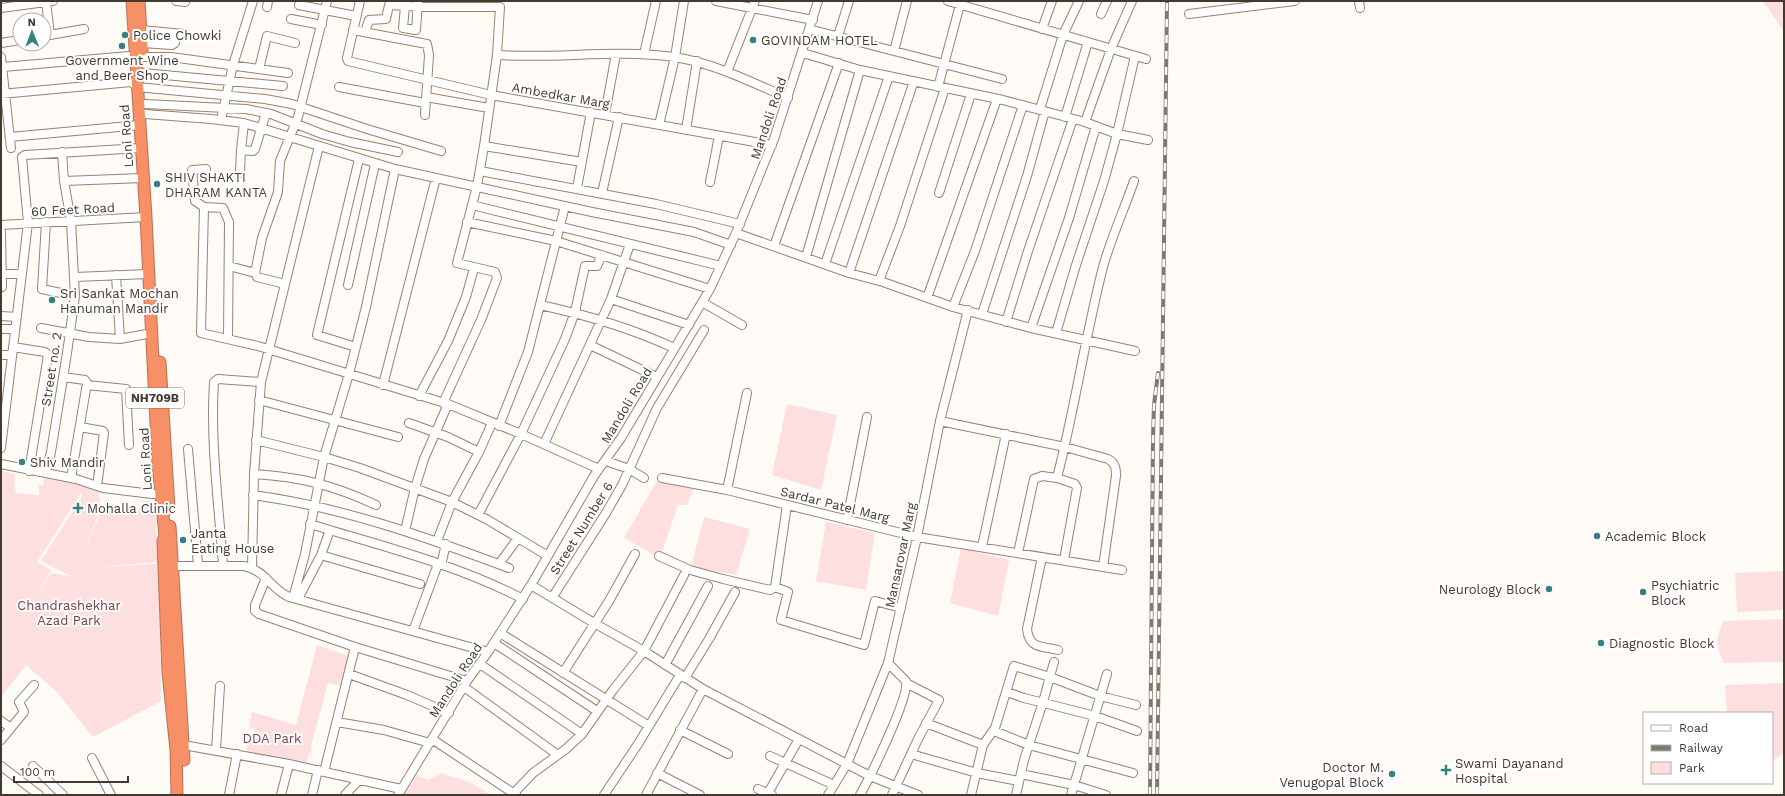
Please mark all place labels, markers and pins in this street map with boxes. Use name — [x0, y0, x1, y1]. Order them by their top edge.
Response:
place label: Police Chowki — [133, 28, 222, 43]
marker: Police Chowki — [120, 30, 130, 40]
place label: GOVINDAM HOTEL — [761, 33, 878, 48]
marker: GOVINDAM HOTEL — [748, 35, 758, 45]
marker: Government Wine and Beer Shop — [117, 41, 127, 51]
place label: Government Wine and Beer Shop — [65, 53, 179, 83]
place label: SHIV SHAKTI DHARAM KANTA — [165, 170, 268, 200]
marker: SHIV SHAKTI DHARAM KANTA — [152, 179, 162, 189]
place label: Sri Sankat Mochan Hanuman Mandir — [60, 286, 179, 316]
marker: Sri Sankat Mochan Hanuman Mandir — [47, 295, 57, 305]
place label: Shiv Mandir — [30, 455, 104, 470]
marker: Shiv Mandir — [17, 457, 27, 467]
place label: Mohalla Clinic — [87, 501, 176, 516]
marker: Mohalla Clinic — [72, 502, 84, 514]
place label: Janta Eating House — [191, 526, 274, 556]
place label: Academic Block — [1605, 529, 1707, 544]
marker: Academic Block — [1592, 531, 1602, 541]
marker: Janta Eating House — [178, 535, 188, 545]
place label: Psychiatric Block — [1651, 578, 1719, 608]
place label: Neurology Block — [1439, 582, 1542, 597]
marker: Neurology Block — [1544, 584, 1554, 594]
marker: Psychiatric Block — [1638, 587, 1648, 597]
place label: Diagnostic Block — [1609, 636, 1715, 651]
marker: Diagnostic Block — [1596, 638, 1606, 648]
place label: Swami Dayanand Hospital — [1455, 756, 1564, 786]
place label: Doctor M. Venugopal Block — [1280, 760, 1385, 790]
marker: Swami Dayanand Hospital — [1440, 764, 1452, 776]
marker: Doctor M. Venugopal Block — [1387, 769, 1397, 779]

